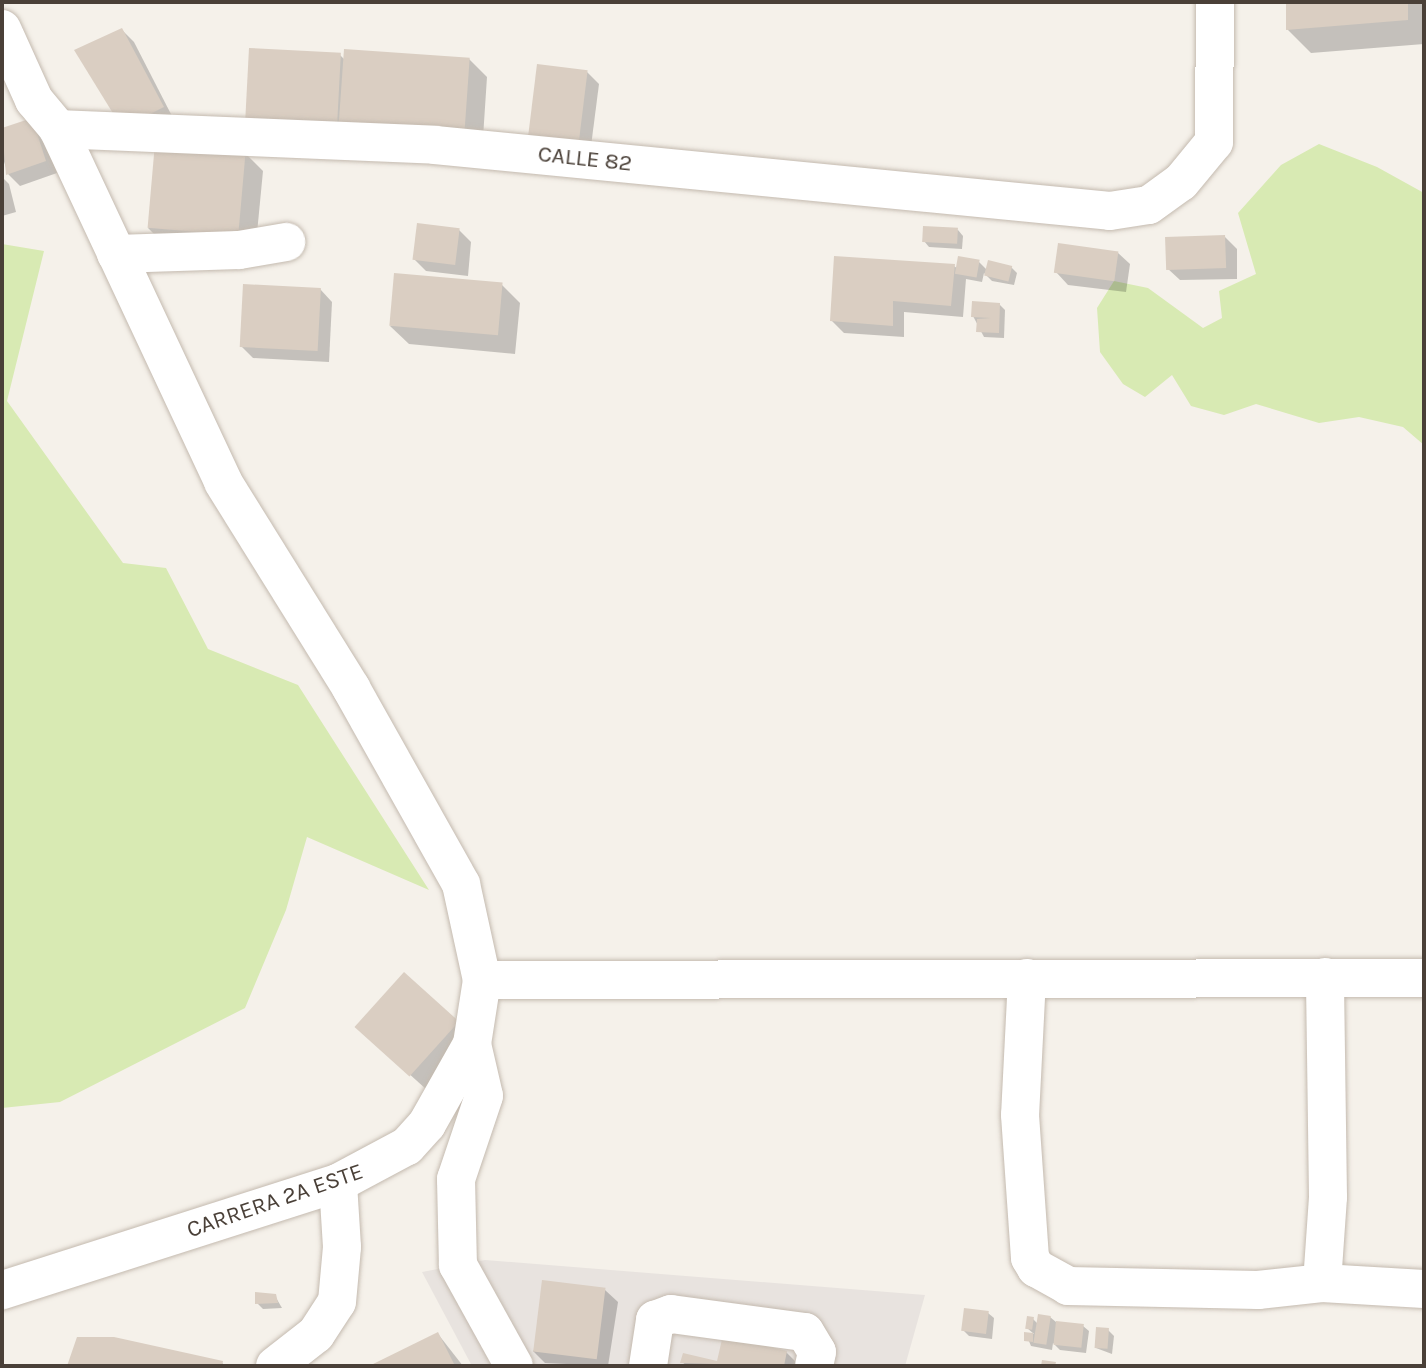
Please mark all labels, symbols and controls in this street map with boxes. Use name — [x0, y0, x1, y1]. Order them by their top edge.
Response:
street label: CALLE 82 — [536, 140, 634, 178]
street label: CARRERA 2A ESTE — [183, 1158, 367, 1244]

